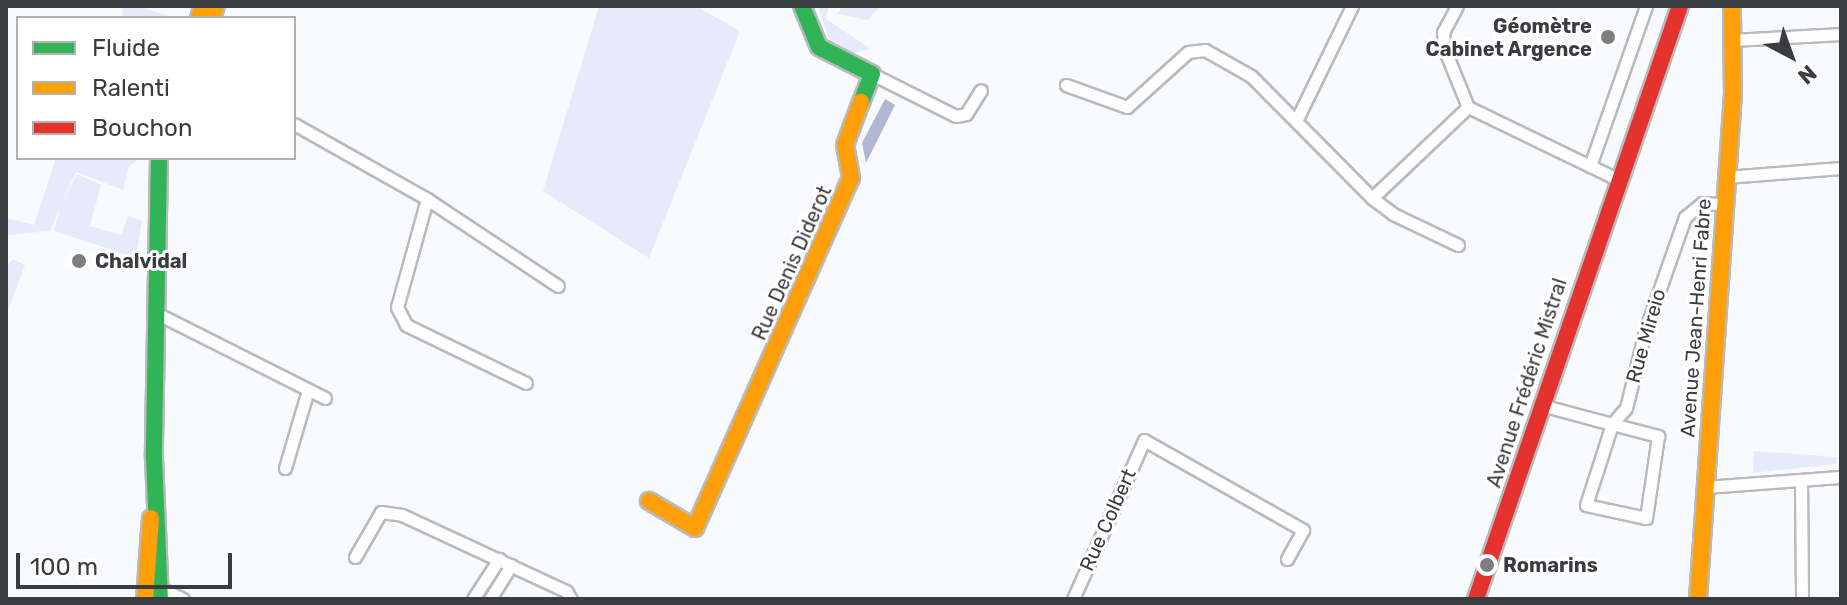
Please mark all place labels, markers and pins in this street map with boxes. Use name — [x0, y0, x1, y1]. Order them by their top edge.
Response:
place label: Géomètre Cabinet Argence — [1425, 14, 1592, 61]
marker: Géomètre Cabinet Argence — [1599, 28, 1617, 46]
place label: Chalvidal — [95, 249, 187, 273]
marker: Chalvidal — [70, 252, 88, 270]
place label: Romarins — [1503, 553, 1598, 577]
marker: Romarins — [1478, 556, 1496, 574]

